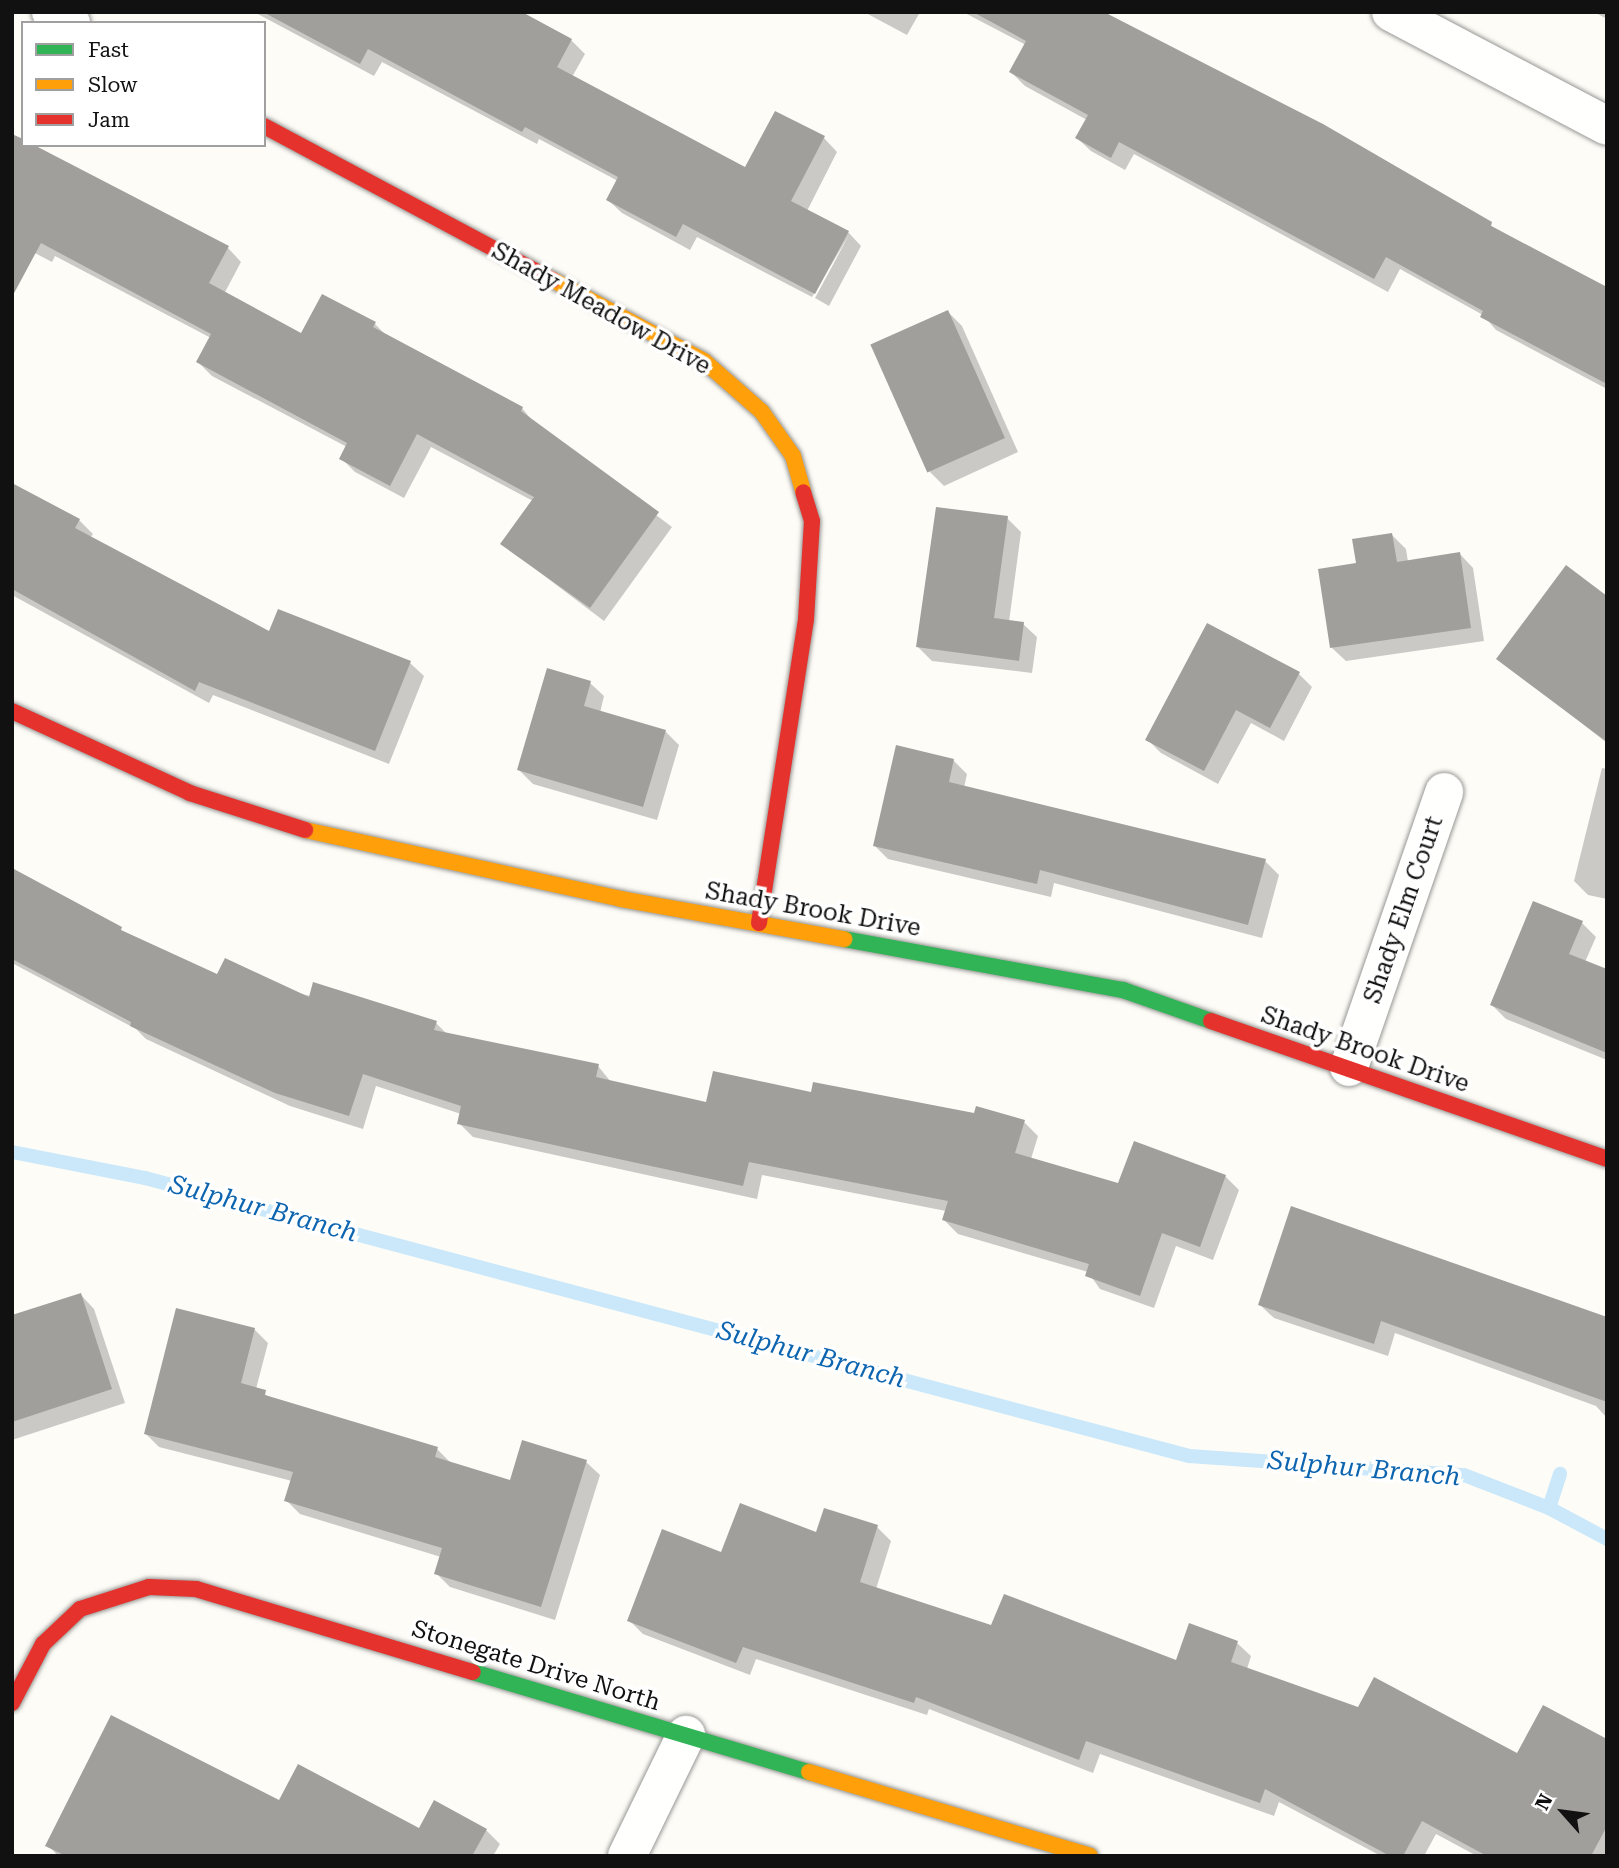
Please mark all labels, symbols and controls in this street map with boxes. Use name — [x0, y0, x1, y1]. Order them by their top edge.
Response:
legend — [21, 21, 266, 147]
text: Fast — [88, 38, 129, 62]
text: Slow — [88, 73, 137, 97]
text: Jam — [88, 108, 130, 132]
street label: Shady Meadow Drive — [487, 237, 715, 381]
street label: Shady Elm Court — [1359, 813, 1449, 1007]
street label: Shady Brook Drive — [703, 877, 923, 943]
street label: Shady Brook Drive — [1257, 1001, 1473, 1099]
water label: Sulphur Branch — [166, 1169, 360, 1249]
water label: Sulphur Branch — [714, 1315, 908, 1395]
water label: Sulphur Branch — [1266, 1445, 1462, 1493]
street label: Stonegate Drive North — [408, 1615, 664, 1717]
north arrow — [1528, 1777, 1598, 1847]
text: N — [1530, 1790, 1558, 1814]

